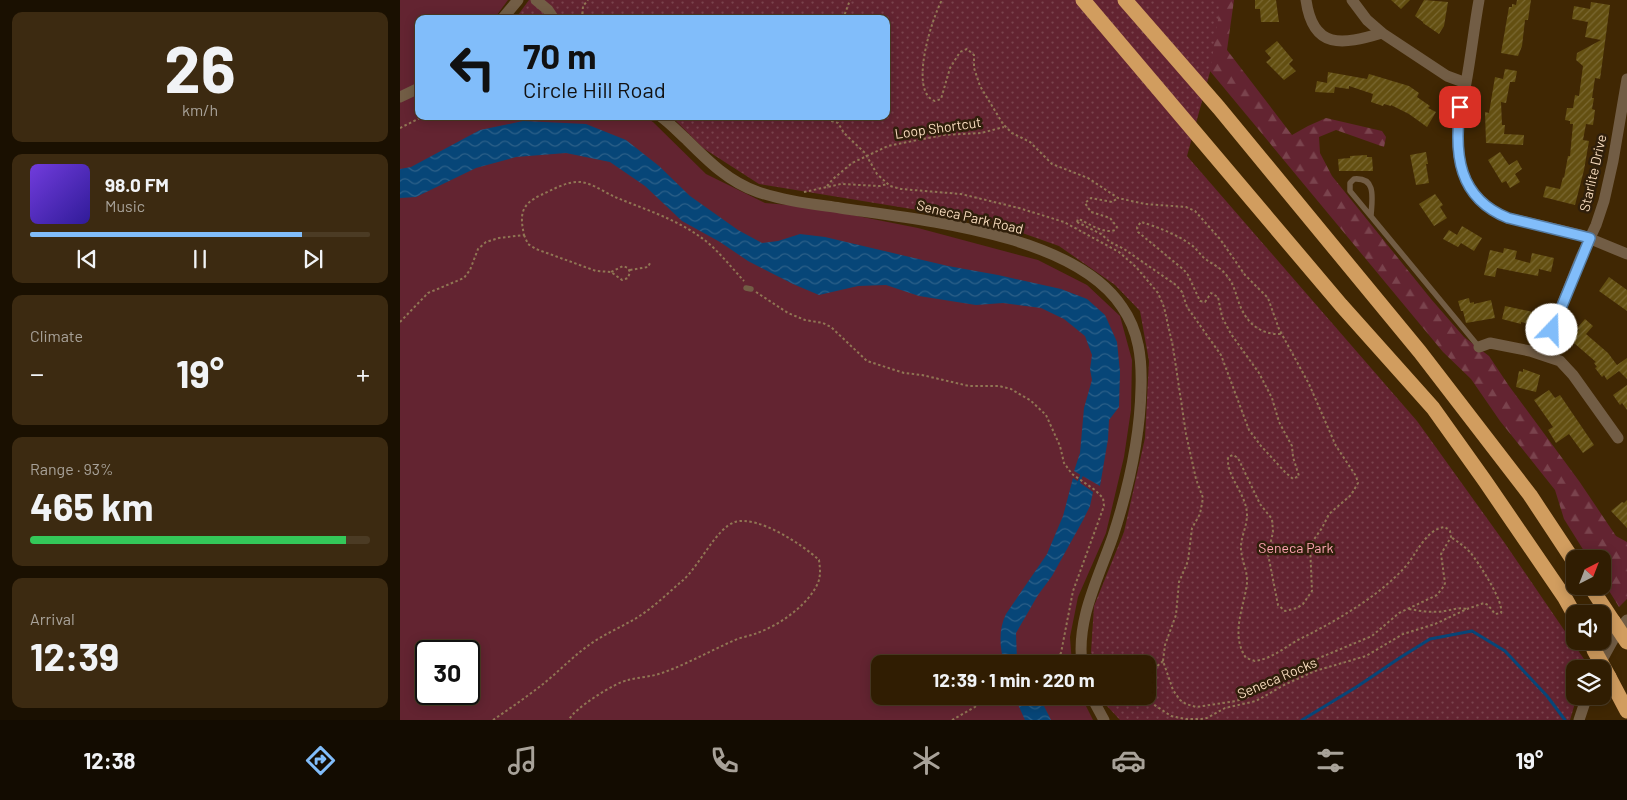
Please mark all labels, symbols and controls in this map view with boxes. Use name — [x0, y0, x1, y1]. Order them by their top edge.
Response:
text: 26 — [164, 28, 236, 106]
text: 70 m — [523, 34, 597, 76]
icon: left — [440, 35, 505, 100]
text: Circle Hill Road — [523, 76, 666, 102]
pin — [1439, 86, 1481, 128]
icon: arrive — [1446, 93, 1474, 121]
text: km/h — [182, 100, 218, 119]
street label: Loop Shortcut — [894, 113, 982, 142]
street label: Starlite Drive — [1575, 133, 1610, 213]
text: 98.0 FM — [105, 173, 169, 196]
text: Music — [105, 196, 145, 215]
street label: Seneca Park Road — [915, 196, 1025, 237]
icon: previous — [73, 245, 101, 273]
icon: pause — [186, 245, 214, 273]
icon: next — [299, 245, 327, 273]
position arrow — [1525, 303, 1577, 355]
text: Climate — [30, 326, 83, 345]
text: 19° — [176, 350, 224, 396]
text: − — [30, 356, 44, 390]
text: + — [356, 356, 370, 390]
text: Range · 93% — [30, 459, 114, 478]
text: 465 km — [30, 483, 153, 529]
park label: Seneca Park — [1258, 539, 1334, 556]
north arrow — [1566, 550, 1611, 595]
map controls — [1566, 550, 1611, 705]
button: sound — [1566, 605, 1611, 650]
text: Arrival — [30, 609, 75, 628]
text: 12:39 — [30, 633, 119, 679]
speed limit sign: 30 — [415, 640, 480, 705]
street label: Seneca Rocks — [1234, 653, 1319, 702]
button: layers — [1566, 660, 1611, 705]
text: 12:39 · 1 min · 220 m — [932, 668, 1095, 691]
icon: directions — [303, 743, 338, 778]
icon: music — [505, 743, 540, 778]
icon: phone — [707, 743, 742, 778]
icon: climate — [909, 743, 944, 778]
icon: car — [1111, 743, 1146, 778]
icon: filters — [1313, 743, 1348, 778]
text: 12:38 — [84, 747, 135, 773]
text: 19° — [1516, 747, 1543, 773]

